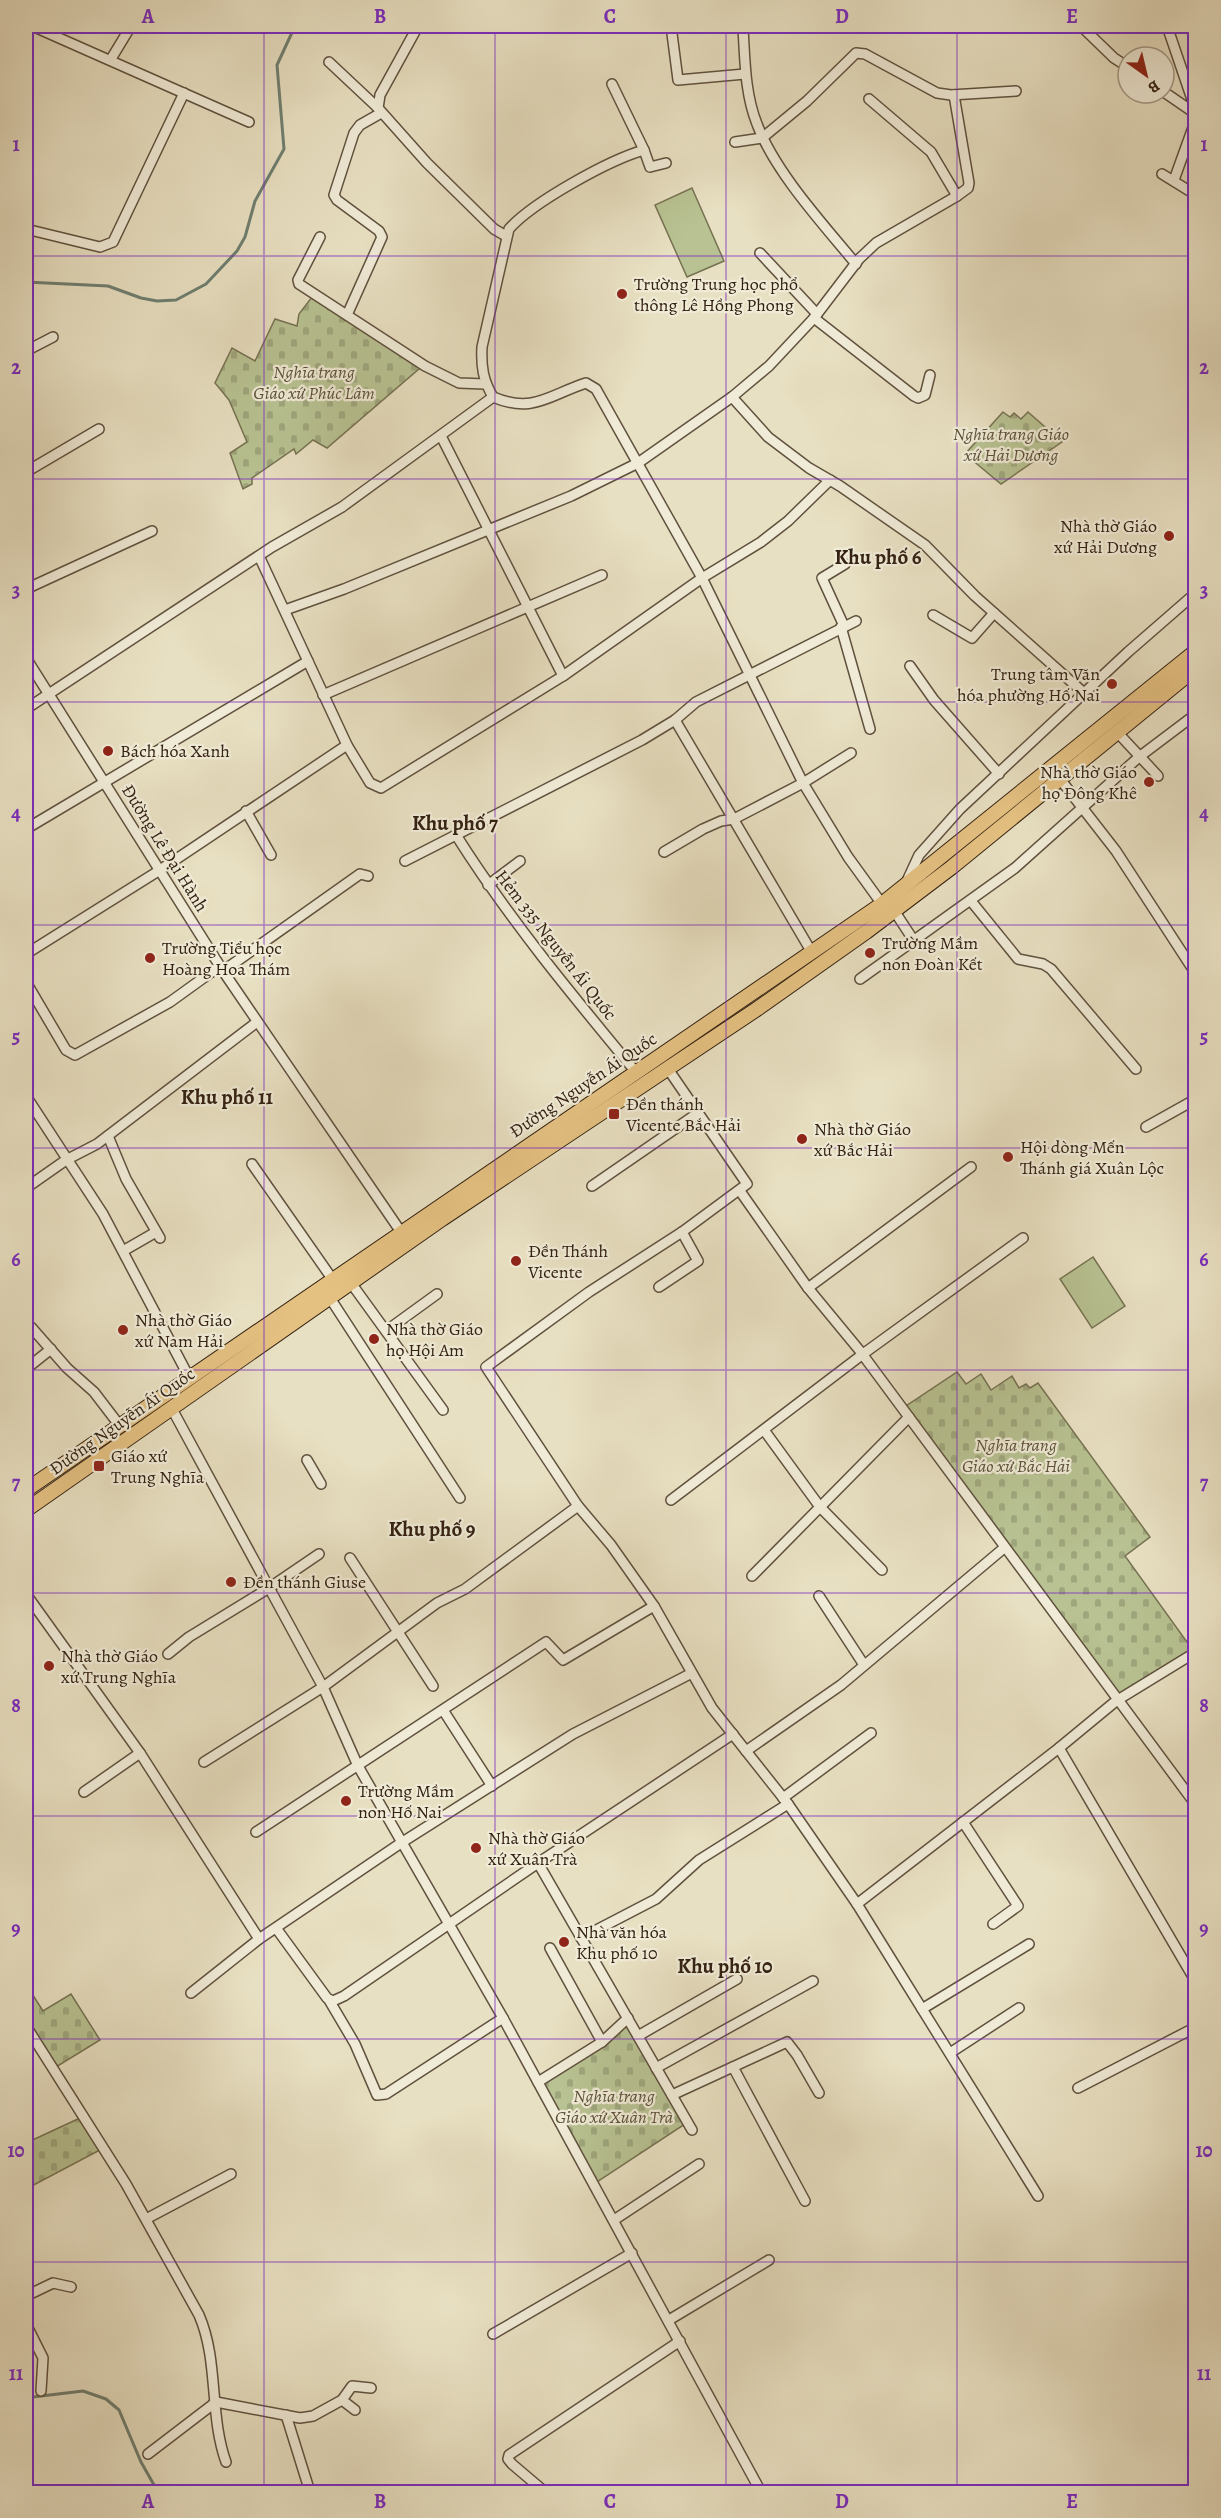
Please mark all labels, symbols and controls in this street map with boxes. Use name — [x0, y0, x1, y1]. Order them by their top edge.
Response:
text: A — [141, 3, 155, 30]
text: B — [374, 3, 386, 30]
text: C — [604, 3, 616, 30]
text: D — [835, 3, 849, 30]
text: E — [1066, 3, 1078, 30]
north arrow — [1116, 45, 1176, 105]
text: B — [1144, 75, 1164, 99]
text: 1 — [12, 131, 20, 158]
text: 1 — [1200, 131, 1208, 158]
place label: Trường Trung học phổ thông Lê Hồng Phong — [634, 272, 798, 317]
marker: Trường Trung học phổ thông Lê Hồng Phong — [615, 287, 629, 301]
text: 2 — [11, 354, 21, 381]
text: 2 — [1199, 354, 1209, 381]
park label: Nghĩa trang Giáo xứ Phúc Lâm — [253, 360, 375, 405]
park label: Nghĩa trang Giáo xứ Hải Dương — [953, 422, 1069, 467]
place label: Nhà thờ Giáo xứ Hải Dương — [1054, 514, 1157, 559]
marker: Nhà thờ Giáo xứ Hải Dương — [1162, 529, 1176, 543]
district label: Khu phố 6 — [834, 543, 922, 571]
text: 3 — [12, 577, 20, 604]
text: 3 — [1200, 577, 1208, 604]
place label: Trung tâm Văn hóa phường Hố Nai — [957, 662, 1100, 707]
marker: Trung tâm Văn hóa phường Hố Nai — [1105, 677, 1119, 691]
place label: Bách hóa Xanh — [120, 739, 230, 763]
marker: Bách hóa Xanh — [101, 744, 115, 758]
place label: Nhà thờ Giáo họ Đông Khê — [1040, 760, 1137, 805]
marker: Nhà thờ Giáo họ Đông Khê — [1142, 775, 1156, 789]
street label: Đường Lê Đại Hành — [116, 780, 214, 917]
text: 4 — [11, 800, 21, 827]
text: 4 — [1199, 800, 1209, 827]
district label: Khu phố 7 — [412, 809, 498, 837]
street label: Hẻm 335 Nguyễn Ái Quốc — [490, 865, 622, 1025]
place label: Trường Mầm non Đoàn Kết — [882, 931, 983, 976]
place label: Trường Tiểu học Hoàng Hoa Thám — [162, 936, 290, 981]
marker: Trường Mầm non Đoàn Kết — [863, 946, 877, 960]
marker: Trường Tiểu học Hoàng Hoa Thám — [143, 951, 157, 965]
text: 5 — [12, 1023, 20, 1050]
text: 5 — [1200, 1023, 1208, 1050]
street label: Đường Nguyễn Ái Quốc — [505, 1027, 661, 1143]
district label: Khu phố 11 — [181, 1083, 274, 1111]
place label: Đền thánh Vicente Bắc Hải — [625, 1092, 741, 1137]
marker: Đền thánh Vicente Bắc Hải — [607, 1107, 621, 1121]
place label: Nhà thờ Giáo xứ Bắc Hải — [814, 1117, 911, 1162]
marker: Nhà thờ Giáo xứ Bắc Hải — [795, 1132, 809, 1146]
place label: Hội dòng Mến Thánh giá Xuân Lộc — [1020, 1135, 1164, 1180]
marker: Hội dòng Mến Thánh giá Xuân Lộc — [1001, 1150, 1015, 1164]
place label: Đền Thánh Vicente — [527, 1239, 608, 1284]
text: 6 — [11, 1246, 21, 1273]
text: 6 — [1199, 1246, 1209, 1273]
marker: Đền Thánh Vicente — [509, 1254, 523, 1268]
place label: Nhà thờ Giáo xứ Nam Hải — [135, 1308, 232, 1353]
place label: Nhà thờ Giáo họ Hội Am — [386, 1317, 483, 1362]
marker: Nhà thờ Giáo xứ Nam Hải — [116, 1323, 130, 1337]
marker: Nhà thờ Giáo họ Hội Am — [367, 1332, 381, 1346]
street label: Đường Nguyễn Ái Quốc — [44, 1362, 200, 1480]
park label: Nghĩa trang Giáo xứ Bắc Hải — [962, 1433, 1070, 1478]
place label: Giáo xứ Trung Nghĩa — [111, 1444, 205, 1489]
marker: Giáo xứ Trung Nghĩa — [92, 1459, 106, 1473]
text: 7 — [12, 1469, 21, 1496]
text: 7 — [1200, 1469, 1209, 1496]
district label: Khu phố 9 — [389, 1515, 476, 1543]
place label: Đền thánh Giuse — [243, 1570, 366, 1594]
marker: Đền thánh Giuse — [224, 1575, 238, 1589]
place label: Nhà thờ Giáo xứ Trung Nghĩa — [61, 1644, 177, 1689]
marker: Nhà thờ Giáo xứ Trung Nghĩa — [42, 1659, 56, 1673]
text: 8 — [11, 1692, 21, 1719]
text: 8 — [1199, 1692, 1209, 1719]
place label: Trường Mầm non Hố Nai — [358, 1779, 454, 1824]
marker: Trường Mầm non Hố Nai — [339, 1794, 353, 1808]
place label: Nhà thờ Giáo xứ Xuân Trà — [488, 1826, 585, 1871]
marker: Nhà thờ Giáo xứ Xuân Trà — [469, 1841, 483, 1855]
text: 9 — [11, 1915, 21, 1942]
text: 9 — [1199, 1915, 1209, 1942]
place label: Nhà văn hóa Khu phố 10 — [576, 1920, 668, 1965]
marker: Nhà văn hóa Khu phố 10 — [557, 1935, 571, 1949]
district label: Khu phố 10 — [677, 1952, 773, 1980]
park label: Nghĩa trang Giáo xứ Xuân Trà — [555, 2084, 673, 2129]
text: 10 — [7, 2137, 25, 2164]
text: 10 — [1195, 2137, 1213, 2164]
text: 11 — [9, 2360, 23, 2387]
text: 11 — [1197, 2360, 1211, 2387]
text: A — [141, 2488, 155, 2515]
text: B — [374, 2488, 386, 2515]
text: C — [604, 2488, 616, 2515]
text: D — [835, 2488, 849, 2515]
text: E — [1066, 2488, 1078, 2515]

